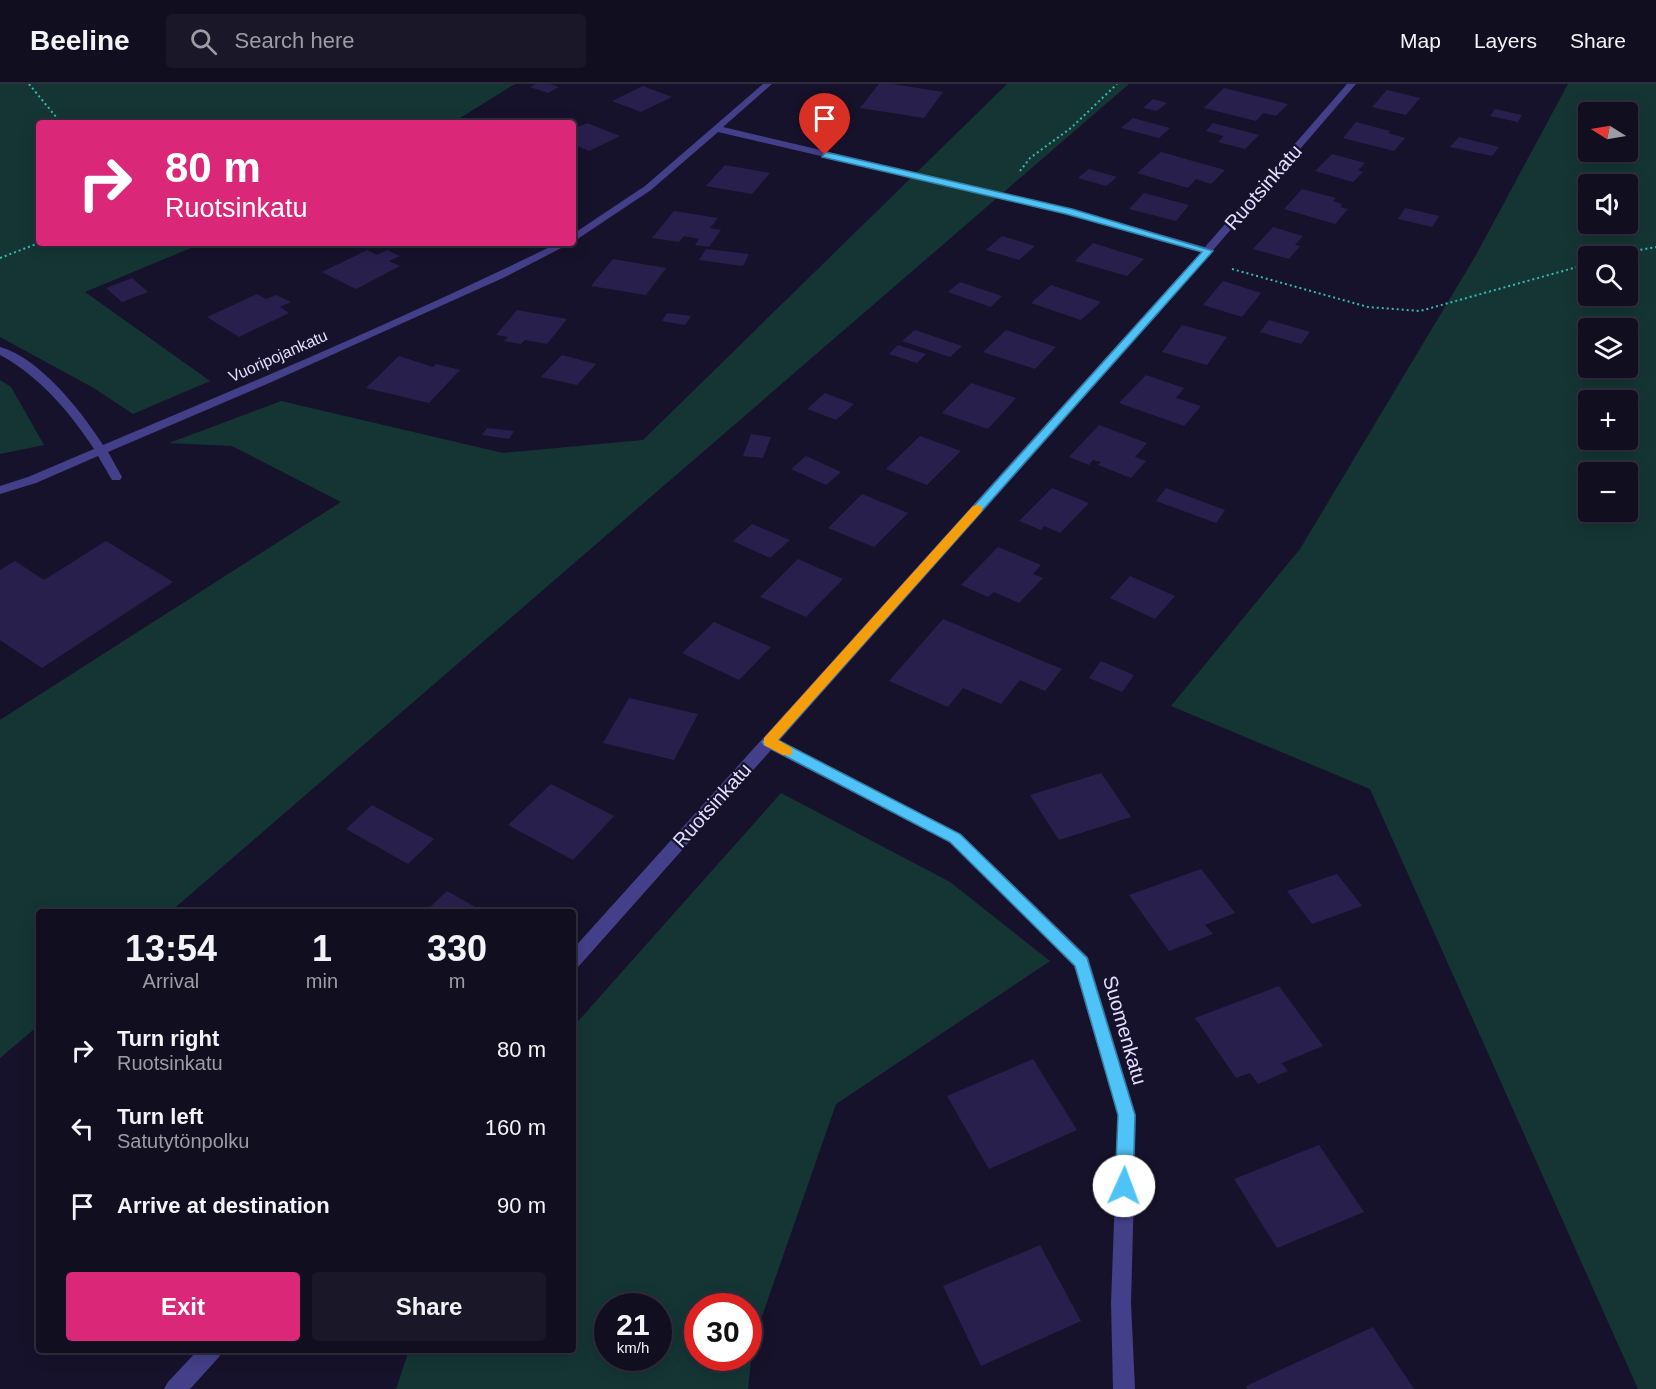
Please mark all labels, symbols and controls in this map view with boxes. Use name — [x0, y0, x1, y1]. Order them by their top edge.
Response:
search box — [166, 14, 586, 68]
text: Beeline — [30, 25, 130, 56]
icon: search — [187, 25, 220, 58]
text: Search here — [235, 28, 354, 53]
text: Map — [1400, 29, 1441, 52]
text: Layers — [1474, 29, 1537, 52]
text: Share — [1570, 29, 1626, 52]
pin — [799, 93, 850, 155]
icon: arrive — [808, 102, 841, 135]
north arrow — [1578, 102, 1638, 162]
map controls — [1578, 102, 1638, 522]
street label: Ruotsinkatu — [1220, 140, 1306, 234]
icon: right — [66, 144, 144, 222]
text: 80 m — [165, 144, 261, 191]
button: sound — [1578, 174, 1638, 234]
text: Ruotsinkatu — [165, 193, 308, 223]
button: search — [1578, 246, 1638, 306]
button: layers — [1578, 318, 1638, 378]
street label: Vuoripojankatu — [226, 327, 330, 385]
button: + — [1578, 390, 1638, 450]
button: − — [1578, 462, 1638, 522]
street label: Ruotsinkatu — [668, 758, 756, 852]
text: 13:54 — [125, 928, 217, 969]
text: 1 — [312, 928, 332, 969]
text: 330 — [427, 928, 487, 969]
text: Arrival — [143, 970, 199, 992]
text: min — [306, 970, 338, 992]
text: m — [449, 970, 465, 992]
street label: Suomenkatu — [1099, 973, 1151, 1087]
text: Turn right — [117, 1026, 219, 1051]
icon: right — [66, 1034, 99, 1067]
text: 80 m — [497, 1037, 546, 1062]
text: Ruotsinkatu — [117, 1052, 223, 1074]
text: Turn left — [117, 1104, 203, 1129]
icon: left — [66, 1112, 99, 1145]
text: 160 m — [485, 1115, 546, 1140]
text: Satutytönpolku — [117, 1130, 249, 1152]
position arrow — [1092, 1154, 1156, 1218]
icon: arrive — [66, 1190, 99, 1223]
text: Arrive at destination — [117, 1193, 330, 1218]
text: 90 m — [497, 1193, 546, 1218]
button: Exit — [66, 1272, 300, 1341]
button: Share — [312, 1272, 546, 1341]
speed limit sign: 30 — [684, 1293, 762, 1371]
text: 21 — [616, 1308, 650, 1341]
text: km/h — [617, 1339, 649, 1356]

